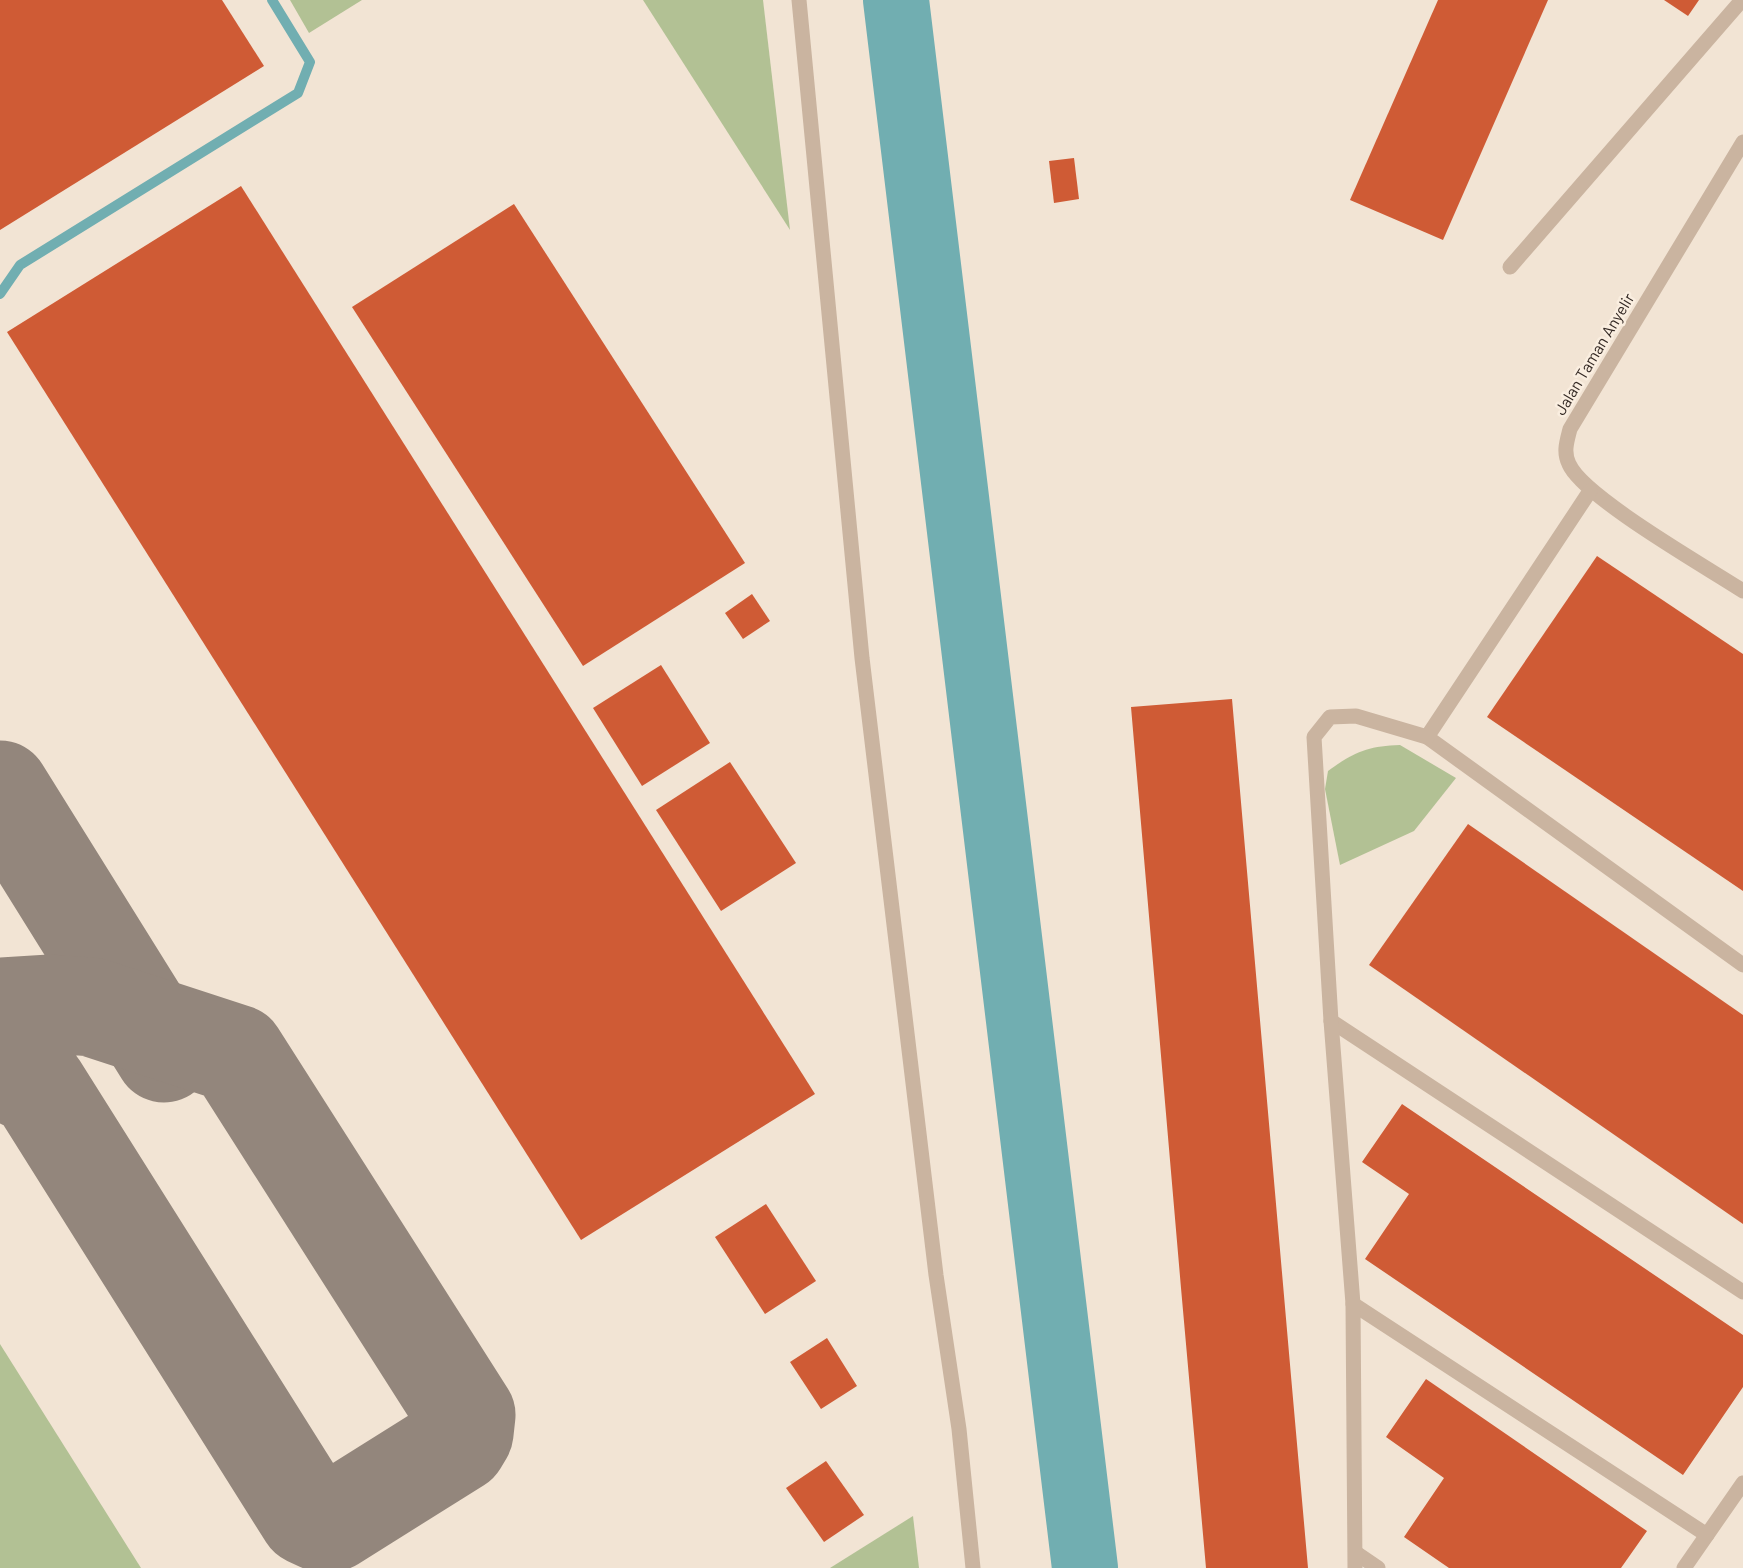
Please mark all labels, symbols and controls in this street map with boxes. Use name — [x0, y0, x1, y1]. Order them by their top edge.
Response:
street label: Jalan Taman Anyelir — [1550, 289, 1638, 418]

